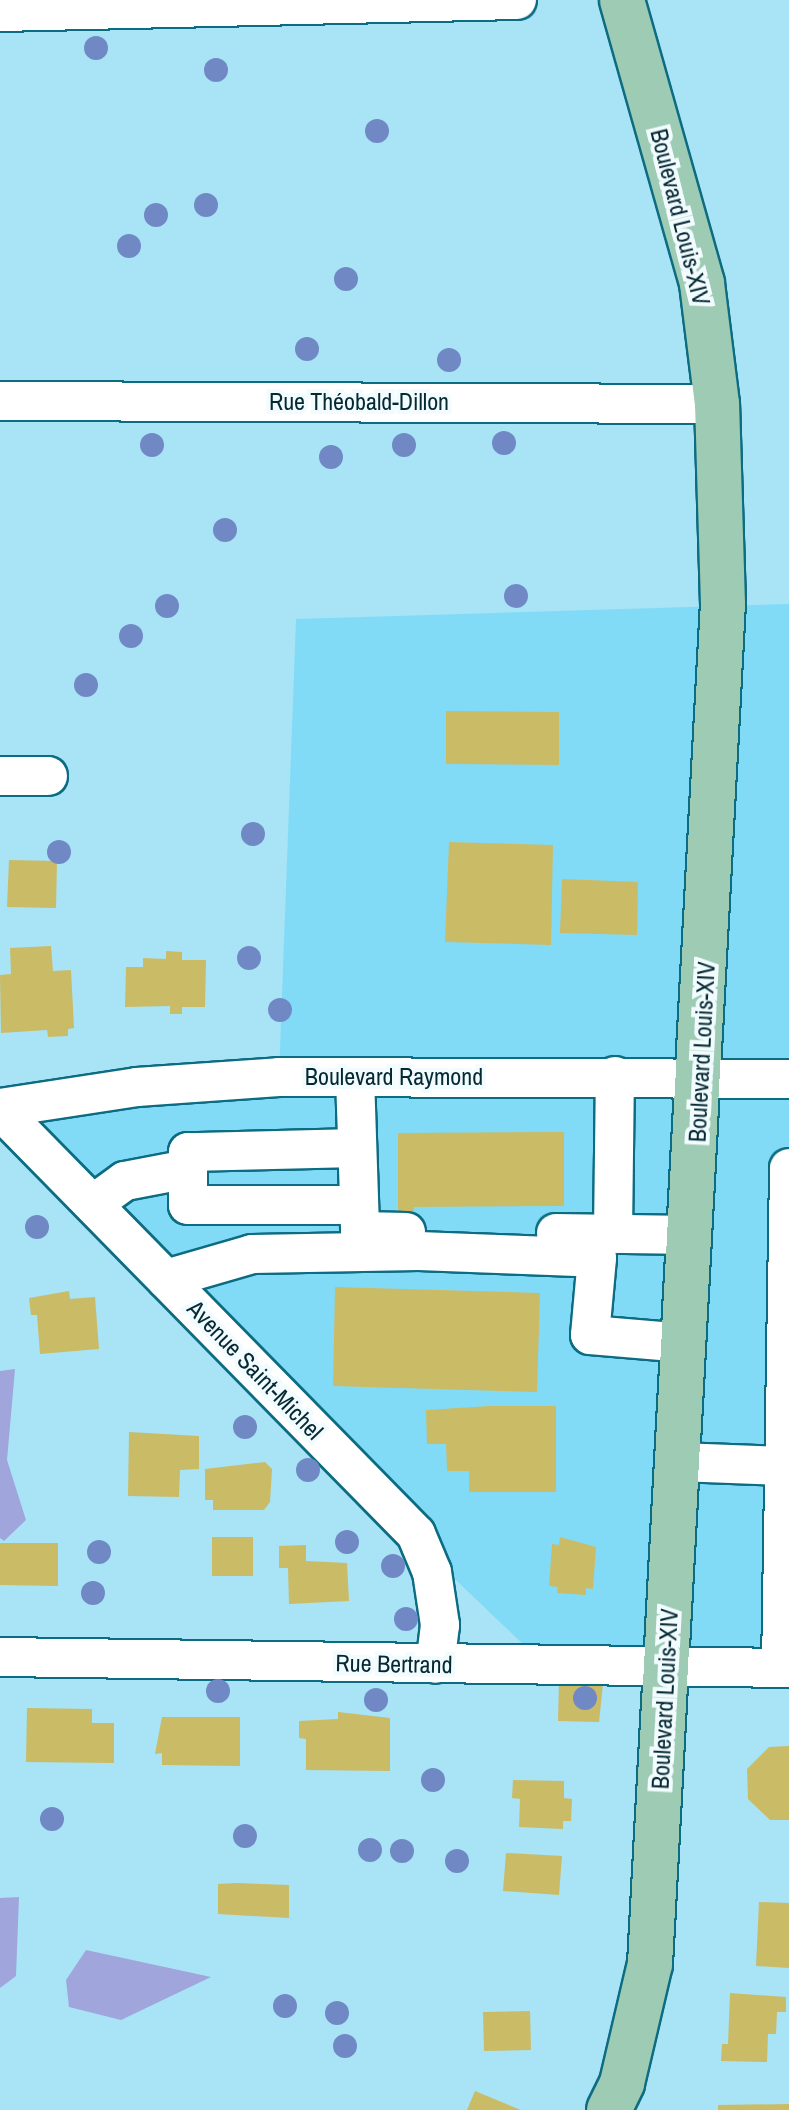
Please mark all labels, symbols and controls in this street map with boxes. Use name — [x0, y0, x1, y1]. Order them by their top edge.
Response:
street label: Boulevard Louis-XIV — [644, 126, 716, 308]
street label: Rue Théobald-Dillon — [269, 388, 449, 416]
street label: Boulevard Louis-XIV — [683, 961, 721, 1143]
street label: Boulevard Raymond — [305, 1063, 483, 1091]
street label: Avenue Saint-Michel — [181, 1294, 329, 1446]
street label: Boulevard Louis-XIV — [646, 1608, 684, 1790]
street label: Rue Bertrand — [335, 1649, 453, 1679]

